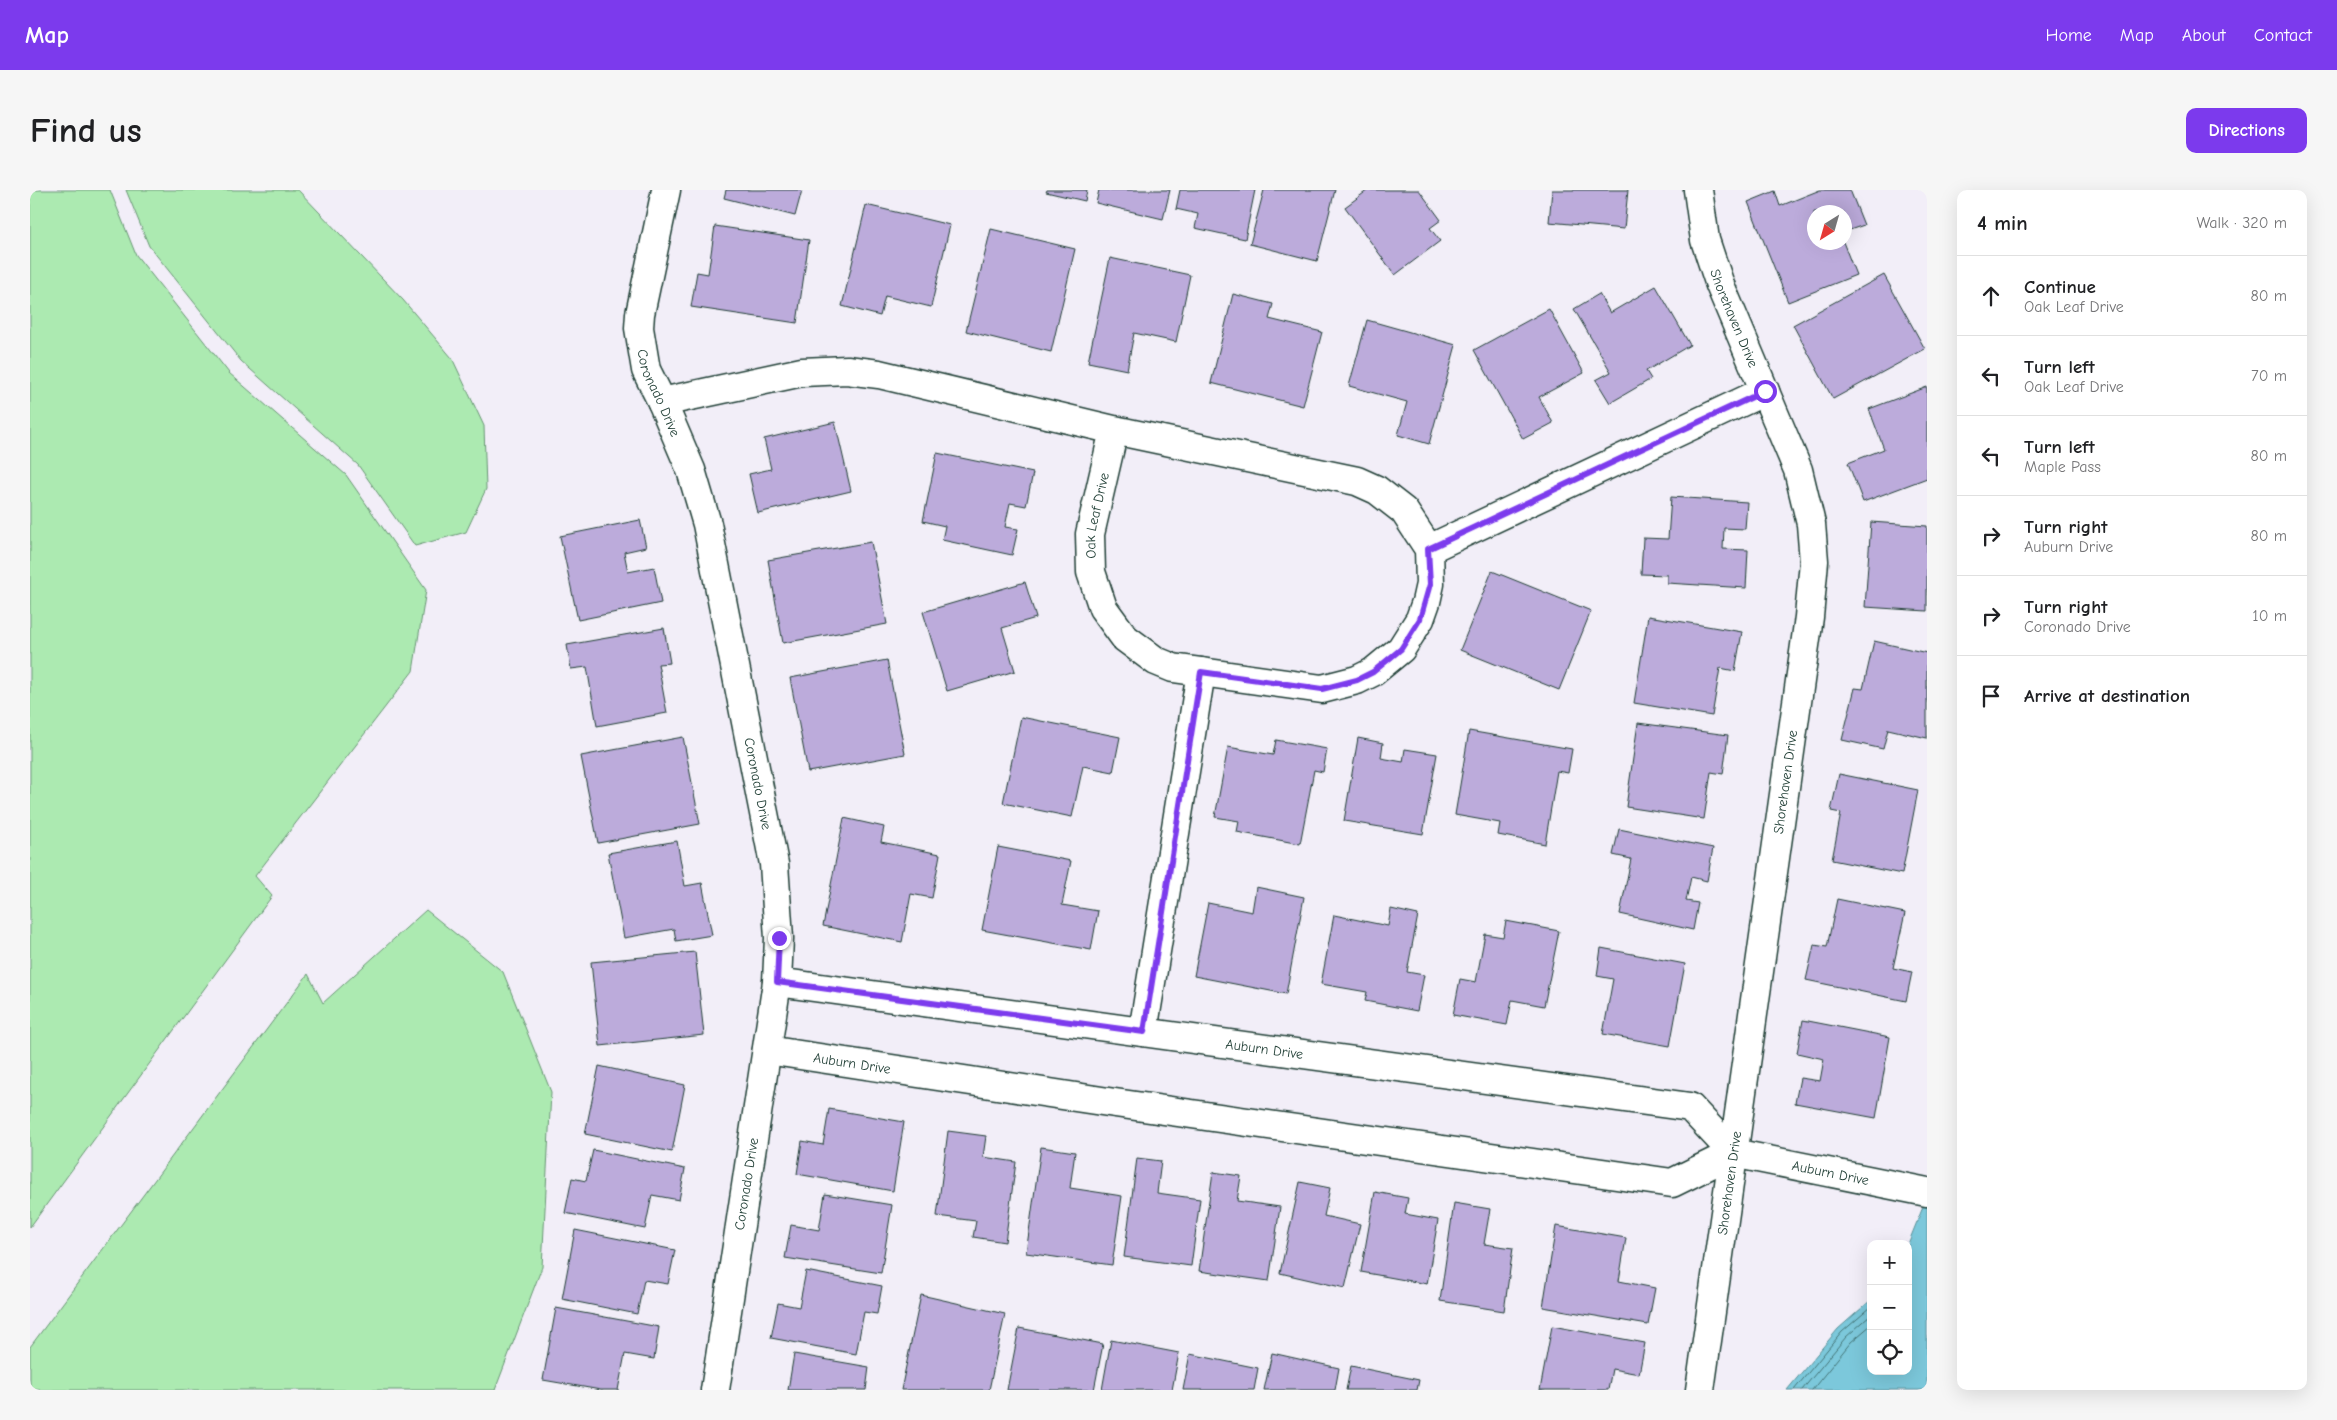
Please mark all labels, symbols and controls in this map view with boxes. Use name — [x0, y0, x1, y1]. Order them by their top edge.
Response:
text: Map — [25, 21, 69, 49]
text: Home — [2045, 25, 2092, 46]
text: Map — [2120, 25, 2154, 46]
text: About — [2182, 25, 2226, 46]
text: Contact — [2254, 25, 2312, 46]
button: Directions — [2186, 108, 2307, 153]
text: Find us — [30, 110, 142, 151]
north arrow — [1807, 205, 1852, 250]
text: 4 min — [1977, 211, 2028, 235]
text: Walk · 320 m — [2196, 214, 2287, 232]
street label: Shorehaven Drive — [1706, 267, 1762, 370]
text: Continue — [2024, 276, 2096, 298]
icon: ahead — [1977, 282, 2005, 310]
text: 80 m — [2250, 287, 2287, 305]
text: Oak Leaf Drive — [2024, 298, 2124, 316]
street label: Coronado Drive — [634, 348, 684, 439]
text: Turn left — [2024, 356, 2095, 378]
icon: left — [1977, 362, 2005, 390]
text: 70 m — [2251, 367, 2287, 385]
text: Oak Leaf Drive — [2024, 378, 2124, 396]
route start — [1754, 380, 1777, 403]
text: Turn left — [2024, 436, 2095, 458]
icon: left — [1977, 442, 2005, 470]
text: 80 m — [2250, 447, 2287, 465]
text: Maple Pass — [2024, 458, 2101, 476]
street label: Oak Leaf Drive — [1082, 471, 1113, 559]
text: Turn right — [2024, 516, 2108, 538]
icon: right — [1977, 522, 2005, 550]
text: 80 m — [2250, 527, 2287, 545]
text: Auburn Drive — [2024, 538, 2113, 556]
text: Turn right — [2024, 596, 2108, 618]
icon: right — [1977, 602, 2005, 630]
text: 10 m — [2252, 607, 2287, 625]
text: Coronado Drive — [2024, 618, 2131, 636]
icon: arrive — [1977, 682, 2005, 710]
text: Arrive at destination — [2024, 685, 2190, 707]
street label: Shorehaven Drive — [1770, 729, 1801, 835]
street label: Coronado Drive — [740, 736, 775, 831]
route end — [768, 927, 791, 950]
street label: Auburn Drive — [1225, 1036, 1304, 1063]
street label: Auburn Drive — [812, 1049, 892, 1078]
street label: Shorehaven Drive — [1714, 1130, 1745, 1236]
street label: Coronado Drive — [731, 1137, 762, 1231]
street label: Auburn Drive — [1791, 1157, 1870, 1189]
map controls — [1867, 1240, 1912, 1375]
button: + — [1867, 1240, 1912, 1285]
button: − — [1867, 1285, 1912, 1330]
button: locate — [1867, 1330, 1912, 1375]

